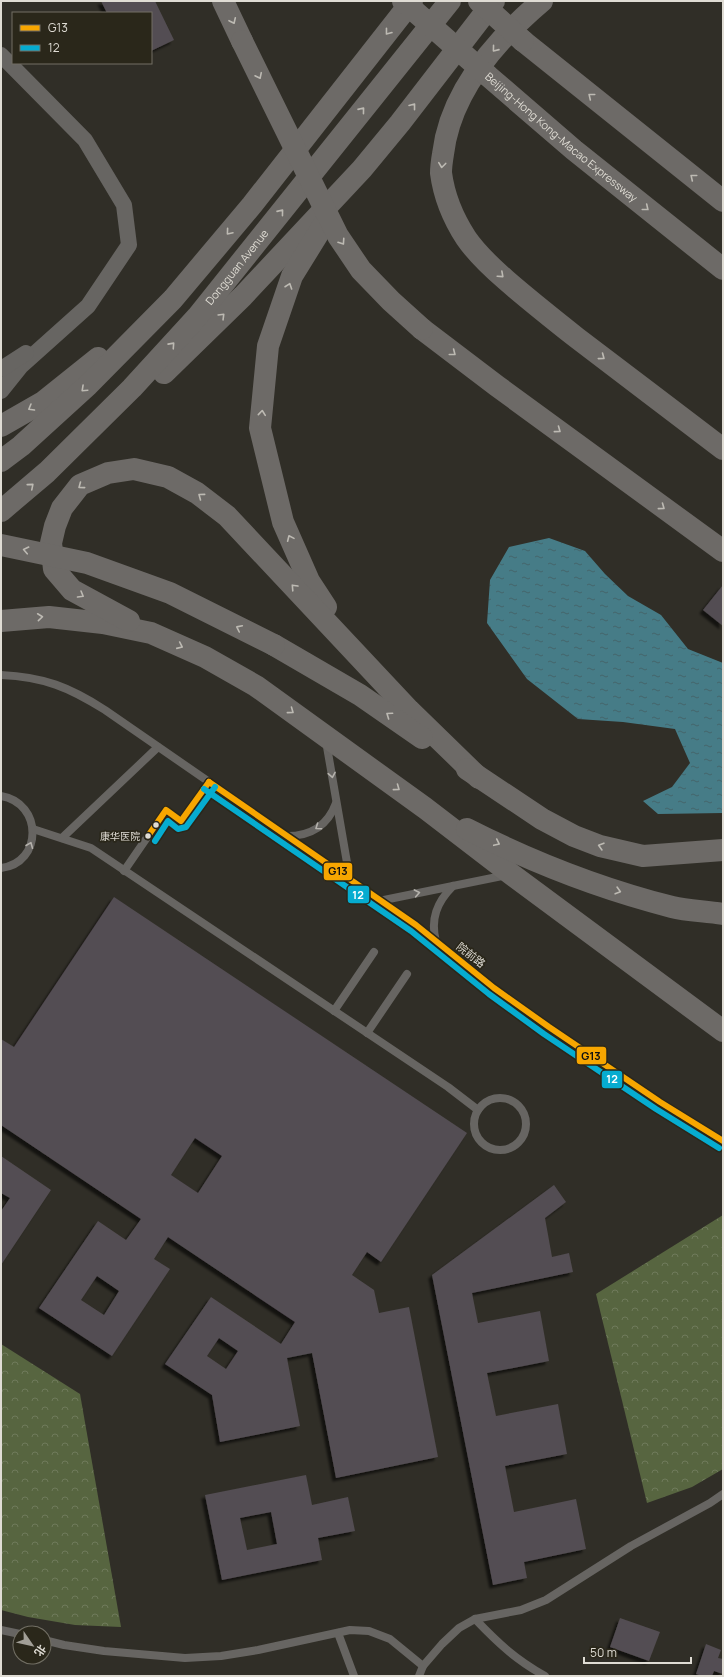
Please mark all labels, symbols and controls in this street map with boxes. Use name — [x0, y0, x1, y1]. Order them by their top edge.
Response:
legend — [12, 12, 152, 64]
one-way arrow — [228, 17, 236, 24]
text: G13 — [48, 19, 68, 36]
one-way arrow — [386, 27, 393, 34]
text: 12 — [48, 39, 60, 56]
one-way arrow — [492, 44, 499, 51]
street label: Beijing-Hong Kong-Macao Expressway — [482, 69, 641, 205]
one-way arrow — [254, 72, 262, 79]
one-way arrow — [588, 93, 596, 100]
one-way arrow — [409, 104, 416, 111]
one-way arrow — [358, 108, 365, 115]
one-way arrow — [438, 162, 447, 168]
one-way arrow — [690, 174, 697, 181]
one-way arrow — [641, 203, 648, 210]
one-way arrow — [277, 210, 284, 217]
street label: Dongguan Avenue — [202, 226, 272, 308]
one-way arrow — [227, 228, 234, 235]
one-way arrow — [337, 238, 345, 245]
one-way arrow — [496, 271, 504, 278]
one-way arrow — [284, 283, 293, 290]
one-way arrow — [217, 313, 225, 321]
one-way arrow — [167, 342, 175, 350]
one-way arrow — [449, 348, 456, 355]
one-way arrow — [598, 352, 605, 359]
one-way arrow — [81, 384, 88, 391]
one-way arrow — [28, 404, 35, 411]
one-way arrow — [257, 410, 266, 416]
one-way arrow — [553, 425, 560, 432]
one-way arrow — [78, 481, 85, 488]
one-way arrow — [26, 484, 33, 491]
one-way arrow — [199, 494, 206, 501]
one-way arrow — [658, 502, 665, 509]
one-way arrow — [287, 535, 295, 543]
one-way arrow — [23, 547, 29, 555]
one-way arrow — [291, 584, 298, 592]
one-way arrow — [77, 590, 84, 597]
one-way arrow — [37, 613, 43, 622]
one-way arrow — [236, 625, 243, 633]
one-way arrow — [176, 641, 183, 649]
one-way arrow — [287, 707, 294, 714]
one-way arrow — [386, 712, 393, 720]
one-way arrow — [327, 772, 336, 778]
one-way arrow — [392, 783, 399, 790]
unlabelled marker — [151, 820, 161, 830]
one-way arrow — [315, 822, 322, 829]
place label: 康华医院 — [100, 829, 140, 843]
marker: 康华医院 — [143, 831, 153, 841]
one-way arrow — [493, 838, 501, 846]
one-way arrow — [25, 841, 33, 848]
one-way arrow — [598, 842, 605, 851]
line badge: G13 — [323, 862, 353, 881]
text: G13 — [328, 863, 348, 878]
line badge: 12 — [347, 885, 370, 904]
one-way arrow — [614, 886, 621, 895]
text: 12 — [352, 887, 364, 902]
one-way arrow — [414, 889, 420, 898]
street label: 院前路 — [454, 939, 489, 971]
line badge: G13 — [576, 1046, 607, 1065]
text: G13 — [581, 1048, 601, 1063]
line badge: 12 — [601, 1070, 623, 1089]
text: 12 — [606, 1071, 618, 1086]
north arrow — [12, 1625, 52, 1665]
scale bar — [584, 1639, 691, 1665]
text: 北 — [31, 1642, 50, 1660]
text: 50 m — [590, 1644, 617, 1661]

